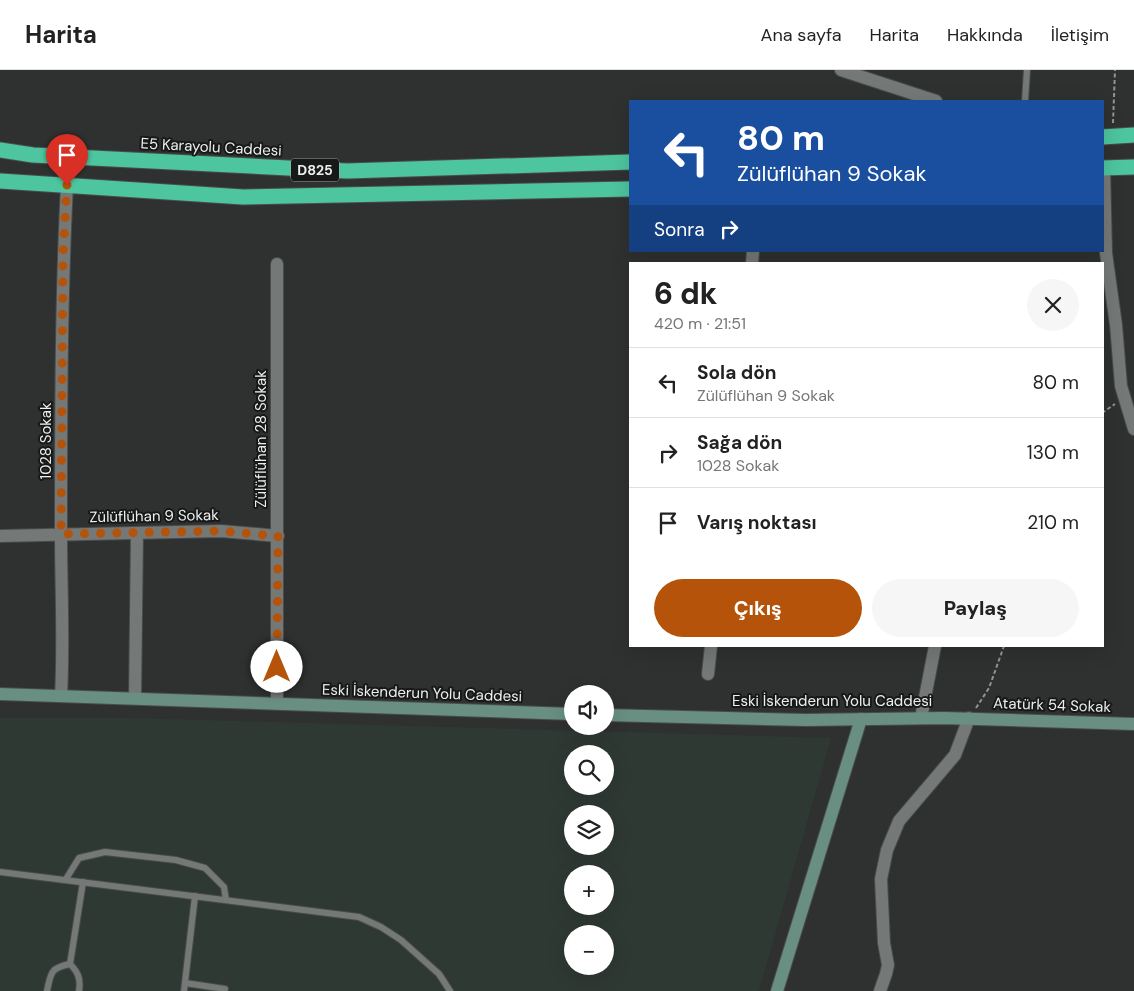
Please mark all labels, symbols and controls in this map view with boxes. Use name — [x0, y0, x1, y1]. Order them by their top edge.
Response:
text: Harita — [25, 19, 97, 50]
text: Ana sayfa — [761, 23, 841, 47]
text: Harita — [869, 23, 919, 47]
text: Hakkında — [947, 23, 1023, 47]
text: İletişim — [1051, 23, 1109, 47]
text: 80 m — [737, 115, 825, 161]
icon: left — [654, 120, 719, 185]
street label: E5 Karayolu Caddesi — [140, 133, 282, 161]
pin — [46, 134, 88, 185]
icon: arrive — [53, 141, 81, 169]
road number: D825 — [291, 158, 339, 182]
text: Zülüflühan 9 Sokak — [737, 159, 927, 188]
icon: right — [715, 215, 743, 243]
text: Sonra — [654, 217, 705, 242]
text: 6 dk — [654, 274, 717, 313]
button: close — [1027, 279, 1079, 331]
text: 420 m · 21:51 — [654, 313, 746, 334]
text: Sola dön — [697, 360, 777, 385]
icon: left — [654, 369, 682, 397]
street label: Zülüflühan 28 Sokak — [251, 370, 271, 508]
text: 80 m — [1032, 370, 1079, 395]
text: Zülüflühan 9 Sokak — [697, 385, 835, 406]
street label: 1028 Sokak — [36, 402, 56, 480]
text: Sağa dön — [697, 430, 782, 455]
icon: right — [654, 439, 682, 467]
text: 130 m — [1027, 440, 1079, 465]
text: 1028 Sokak — [697, 455, 779, 476]
street label: Zülüflühan 9 Sokak — [89, 505, 219, 527]
icon: arrive — [654, 509, 682, 537]
text: Varış noktası — [697, 510, 817, 535]
text: 210 m — [1027, 510, 1079, 535]
button: Çıkış — [654, 579, 862, 637]
button: Paylaş — [872, 579, 1079, 637]
position arrow — [250, 640, 302, 692]
street label: Eski İskenderun Yolu Caddesi — [322, 680, 522, 706]
map controls — [564, 685, 614, 975]
button: sound — [564, 685, 614, 735]
street label: Eski İskenderun Yolu Caddesi — [732, 691, 932, 711]
street label: Atatürk 54 Sokak — [993, 693, 1112, 717]
button: search — [564, 745, 614, 795]
button: layers — [564, 805, 614, 855]
button: + — [564, 865, 614, 915]
button: − — [564, 925, 614, 975]

